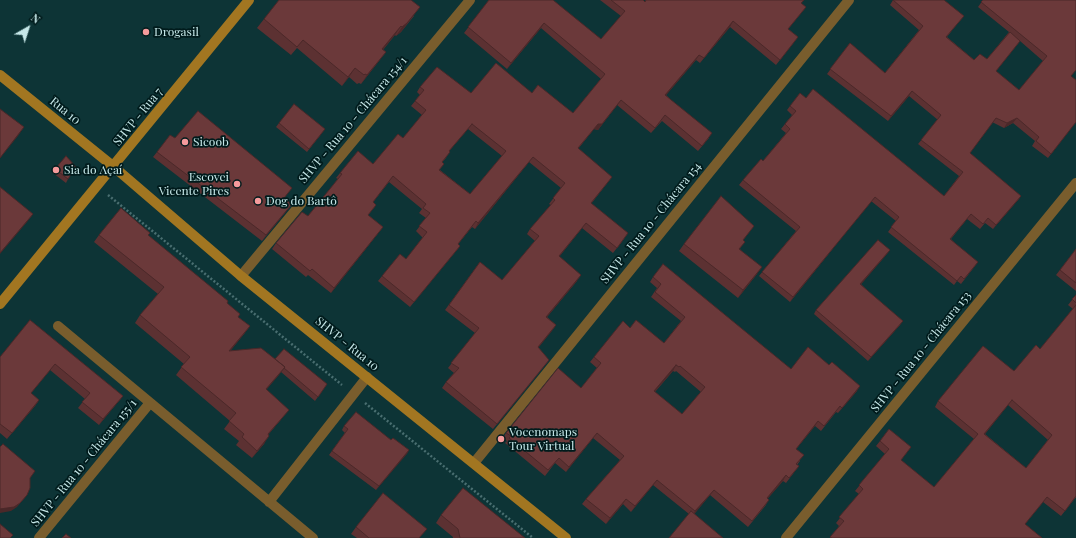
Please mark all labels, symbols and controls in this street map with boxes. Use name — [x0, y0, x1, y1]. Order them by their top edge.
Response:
north arrow — [8, 8, 48, 48]
text: N — [28, 10, 44, 27]
place label: Drogasil — [154, 25, 199, 39]
marker: Drogasil — [141, 27, 151, 37]
street label: SHVP - Rua 10 - Chácara 154/1 — [296, 54, 410, 186]
street label: SHVP - Rua 7 — [110, 85, 166, 149]
street label: Rua 10 — [47, 94, 83, 128]
place label: Sicoob — [193, 135, 229, 149]
marker: Sicoob — [180, 137, 190, 147]
street label: SHVP - Rua 10 - Chácara 154 — [598, 159, 704, 287]
place label: Sia do Açaí — [64, 163, 122, 177]
marker: Sia do Açaí — [51, 165, 61, 175]
place label: Escovei Vicente Pires — [159, 170, 229, 198]
marker: Escovei Vicente Pires — [232, 179, 242, 189]
place label: Dog do Bartô — [266, 194, 337, 208]
marker: Dog do Bartô — [253, 196, 263, 206]
street label: SHVP - Rua 10 - Chácara 153 — [868, 289, 974, 415]
street label: SHVP - Rua 10 — [312, 314, 382, 374]
street label: SHVP - Rua 10 - Chácara 155/1 — [28, 396, 140, 530]
place label: Vocenomaps Tour Virtual — [509, 425, 577, 453]
marker: Vocenomaps Tour Virtual — [496, 434, 506, 444]

